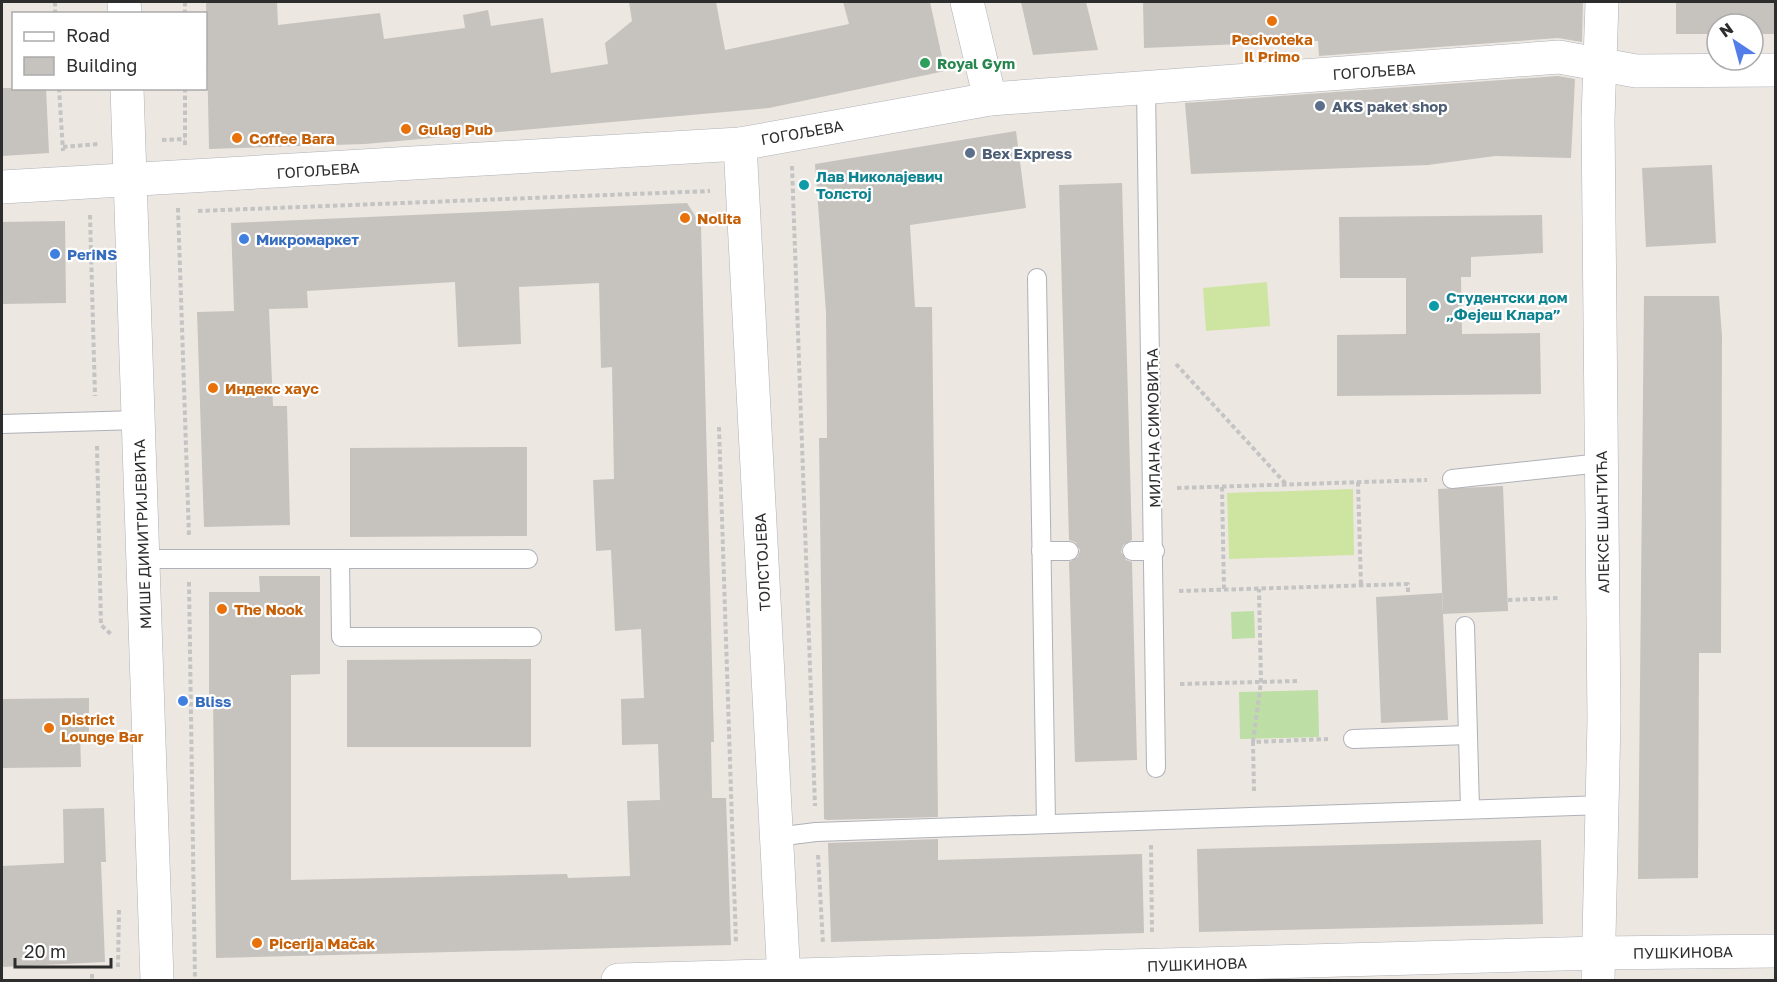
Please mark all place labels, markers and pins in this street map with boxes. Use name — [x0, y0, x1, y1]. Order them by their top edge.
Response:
marker: Pecivoteka Il Primo — [1265, 14, 1279, 28]
place label: Pecivoteka Il Primo — [1231, 30, 1313, 65]
place label: Royal Gym — [937, 54, 1015, 72]
marker: Royal Gym — [918, 56, 932, 70]
place label: AKS paket shop — [1332, 97, 1448, 115]
marker: AKS paket shop — [1313, 99, 1327, 113]
place label: Gulag Pub — [418, 120, 493, 138]
marker: Gulag Pub — [399, 122, 413, 136]
place label: Coffee Bara — [249, 129, 335, 147]
marker: Coffee Bara — [230, 131, 244, 145]
place label: Bex Express — [982, 144, 1072, 162]
marker: Bex Express — [963, 146, 977, 160]
place label: Лав Николајевич Толстој — [816, 167, 943, 202]
marker: Лав Николајевич Толстој — [797, 178, 811, 192]
place label: Nolita — [697, 209, 742, 227]
marker: Nolita — [678, 211, 692, 225]
place label: Микромаркет — [256, 230, 359, 248]
marker: Микромаркет — [237, 232, 251, 246]
place label: PeriNS — [67, 245, 117, 263]
marker: PeriNS — [48, 247, 62, 261]
place label: Студентски дом „Фејеш Клара” — [1446, 288, 1568, 323]
marker: Студентски дом „Фејеш Клара” — [1427, 299, 1441, 313]
place label: Индекс хаус — [225, 379, 319, 397]
marker: Индекс хаус — [206, 381, 220, 395]
place label: The Nook — [234, 600, 304, 618]
marker: The Nook — [215, 602, 229, 616]
place label: Bliss — [195, 692, 232, 710]
marker: Bliss — [176, 694, 190, 708]
place label: District Lounge Bar — [61, 710, 144, 745]
marker: District Lounge Bar — [42, 721, 56, 735]
place label: Picerija Mačak — [269, 934, 376, 952]
marker: Picerija Mačak — [250, 936, 264, 950]

